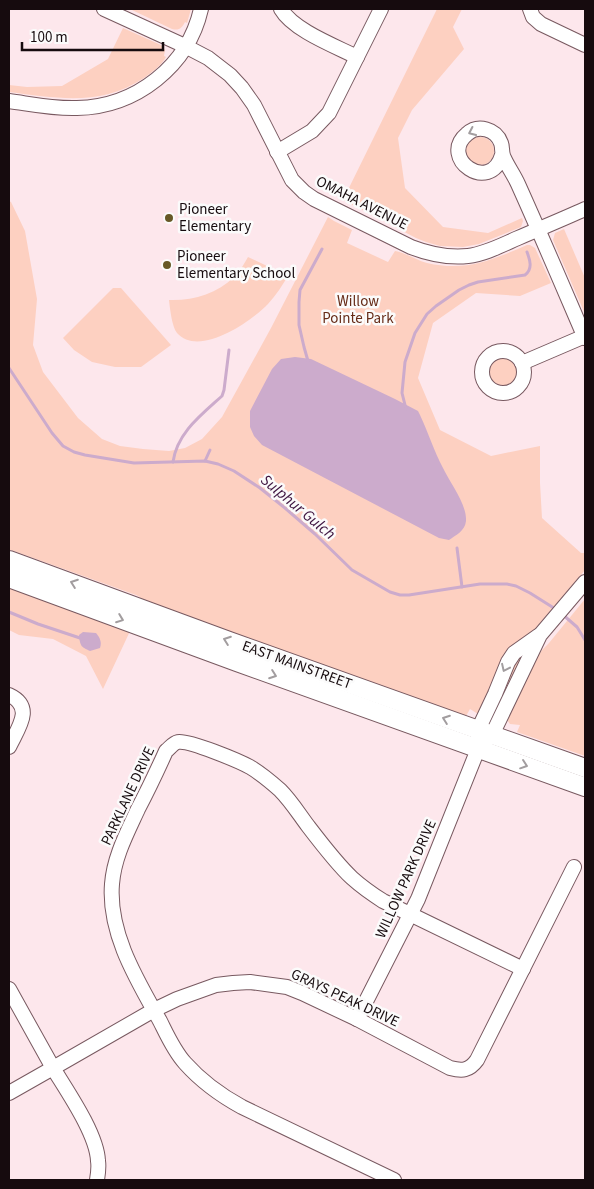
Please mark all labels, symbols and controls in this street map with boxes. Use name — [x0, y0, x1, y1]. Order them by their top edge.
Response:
scale bar — [22, 20, 164, 52]
text: 100 m — [30, 27, 68, 48]
one-way arrow — [468, 126, 477, 137]
street label: OMAHA AVENUE — [312, 171, 412, 235]
place label: Pioneer Elementary — [179, 199, 251, 237]
marker: Pioneer Elementary — [163, 212, 175, 224]
place label: Pioneer Elementary School — [177, 246, 295, 284]
marker: Pioneer Elementary School — [161, 259, 173, 271]
park label: Willow Pointe Park — [322, 291, 394, 329]
water label: Sulphur Gulch — [256, 469, 340, 545]
one-way arrow — [71, 579, 79, 589]
one-way arrow — [115, 613, 124, 623]
street label: EAST MAINSTREET — [239, 635, 355, 695]
one-way arrow — [223, 636, 232, 646]
one-way arrow — [501, 663, 511, 672]
one-way arrow — [268, 669, 277, 679]
one-way arrow — [442, 714, 450, 724]
street label: PARKLANE DRIVE — [96, 743, 160, 849]
one-way arrow — [520, 759, 528, 769]
street label: WILLOW PARK DRIVE — [370, 816, 442, 942]
street label: GRAYS PEAK DRIVE — [287, 964, 403, 1032]

